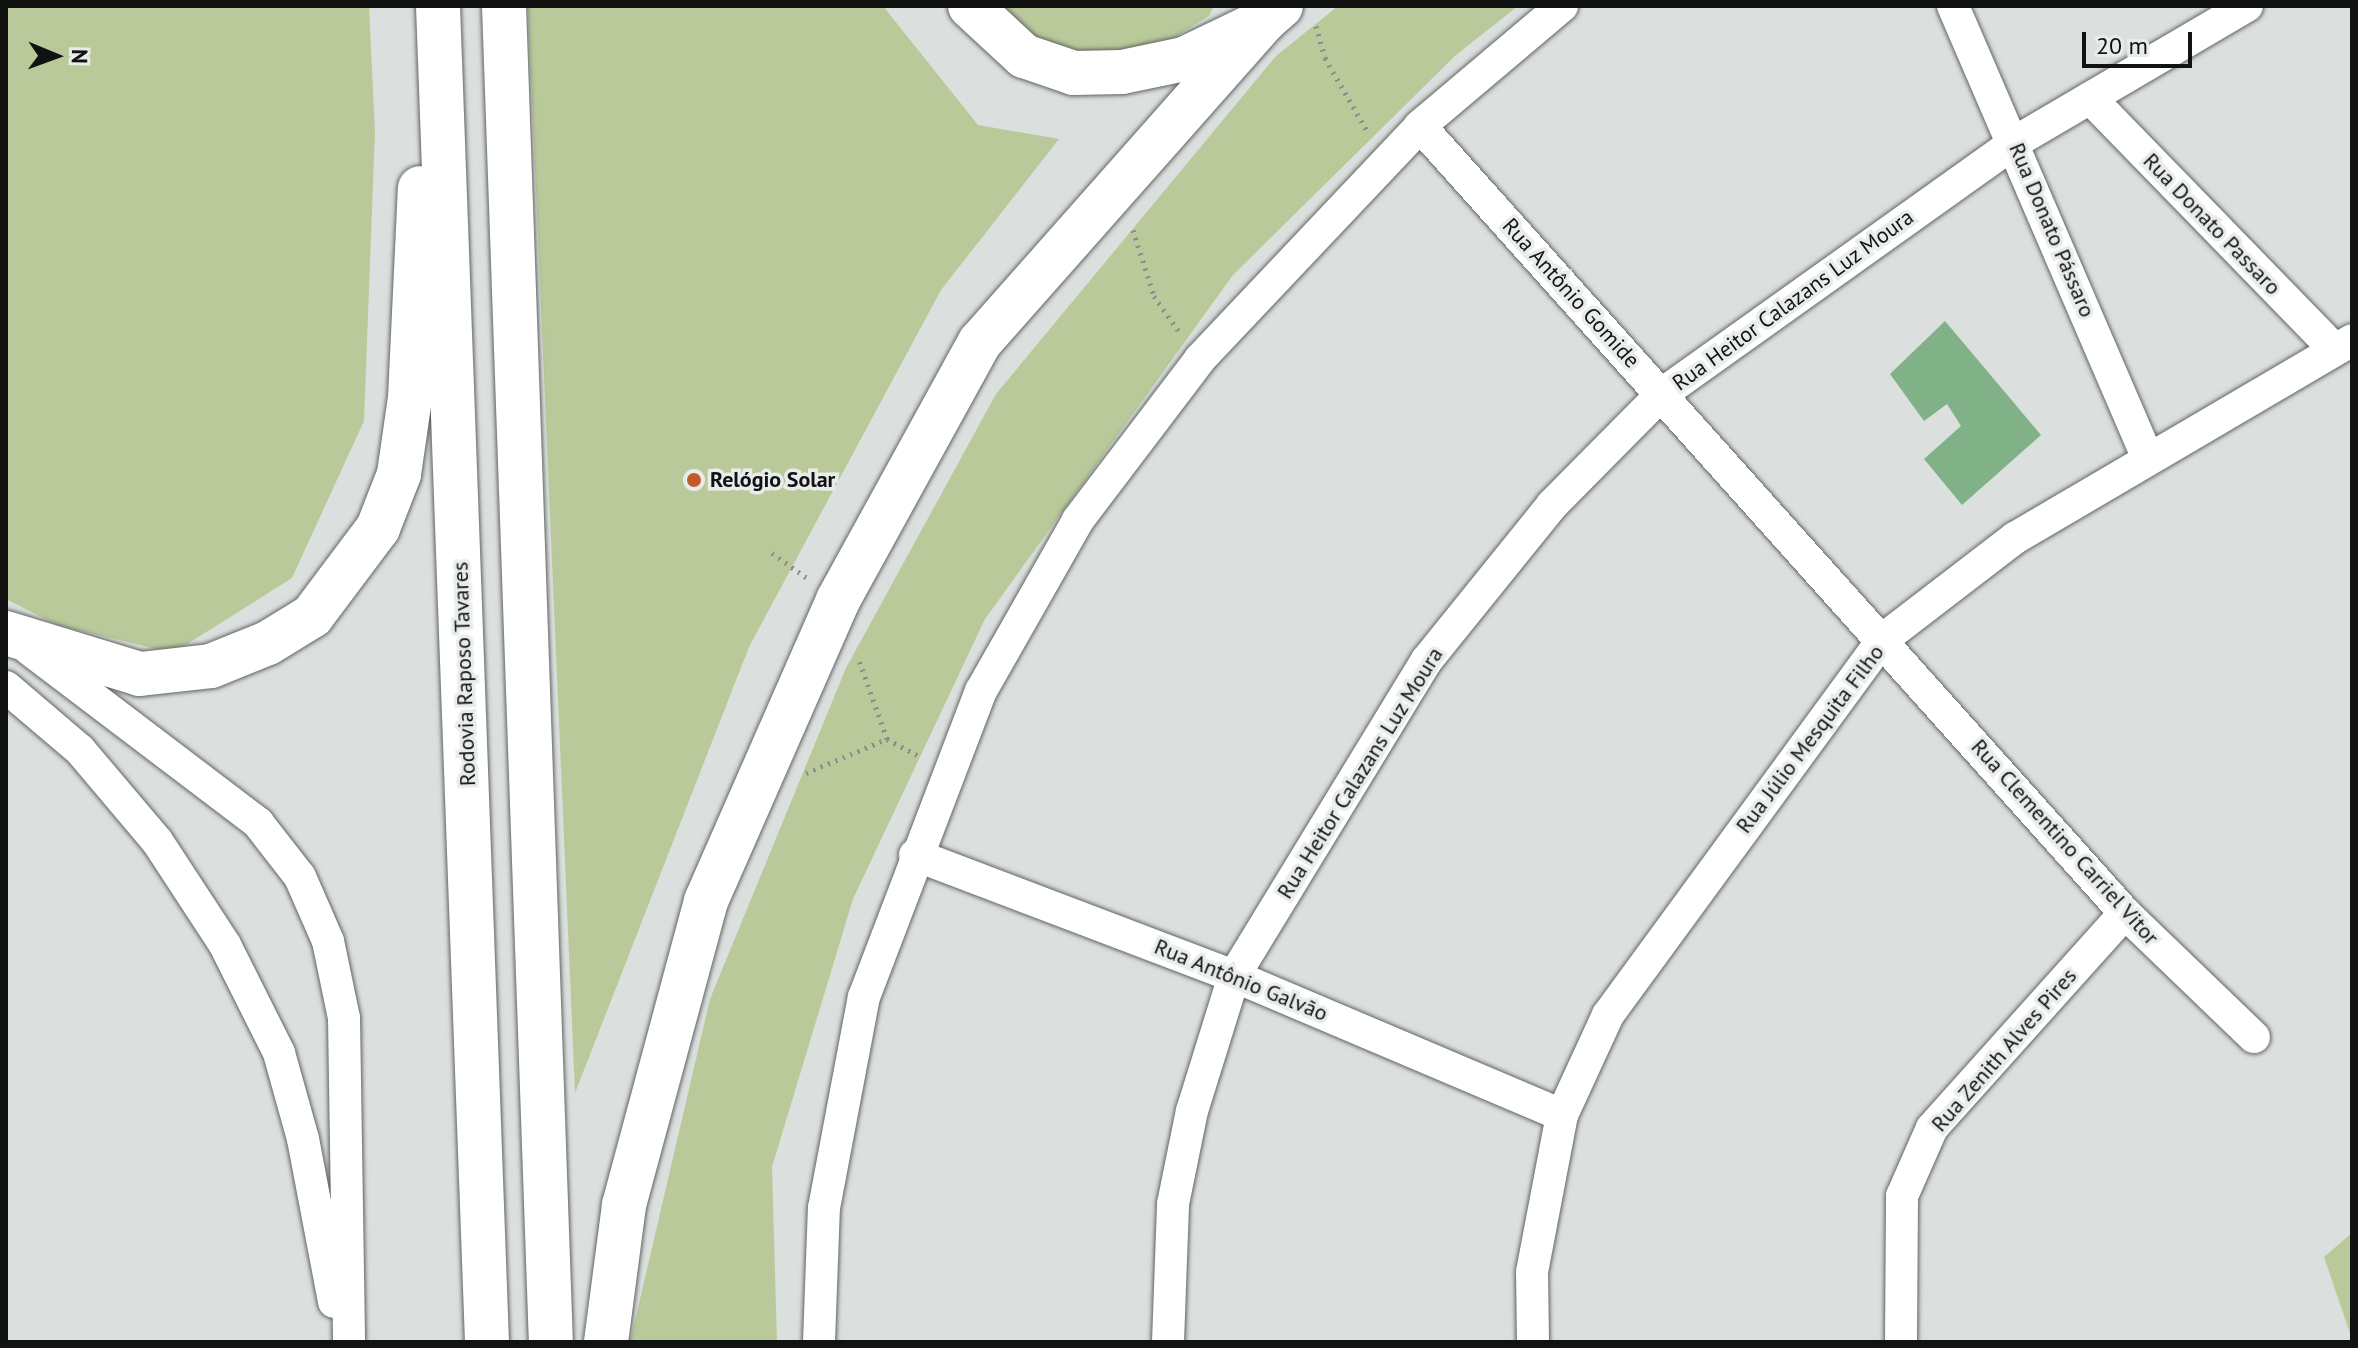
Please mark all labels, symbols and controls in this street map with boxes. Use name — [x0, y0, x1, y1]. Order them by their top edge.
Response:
north arrow — [16, 16, 96, 96]
scale bar — [2086, 16, 2196, 66]
text: 20 m — [2096, 30, 2148, 61]
text: N — [66, 49, 94, 64]
street label: Rua Donato Pássaro — [2003, 139, 2101, 321]
street label: Rua Donato Passaro — [2138, 148, 2286, 300]
street label: Rua Heitor Calazans Luz Moura — [1667, 203, 1919, 397]
street label: Rua Antônio Gomide — [1497, 212, 1645, 374]
place label: Relógio Solar — [710, 467, 835, 493]
marker: Relógio Solar — [685, 471, 703, 489]
street label: Rodovia Raposo Tavares — [447, 561, 481, 787]
street label: Rua Júlio Mesquita Filho — [1731, 640, 1889, 838]
street label: Rua Heitor Calazans Luz Moura — [1271, 642, 1449, 904]
street label: Rua Clementino Carriel Vitor — [1965, 734, 2165, 950]
street label: Rua Antônio Galvão — [1150, 933, 1332, 1027]
street label: Rua Zenith Alves Pires — [1926, 962, 2082, 1138]

